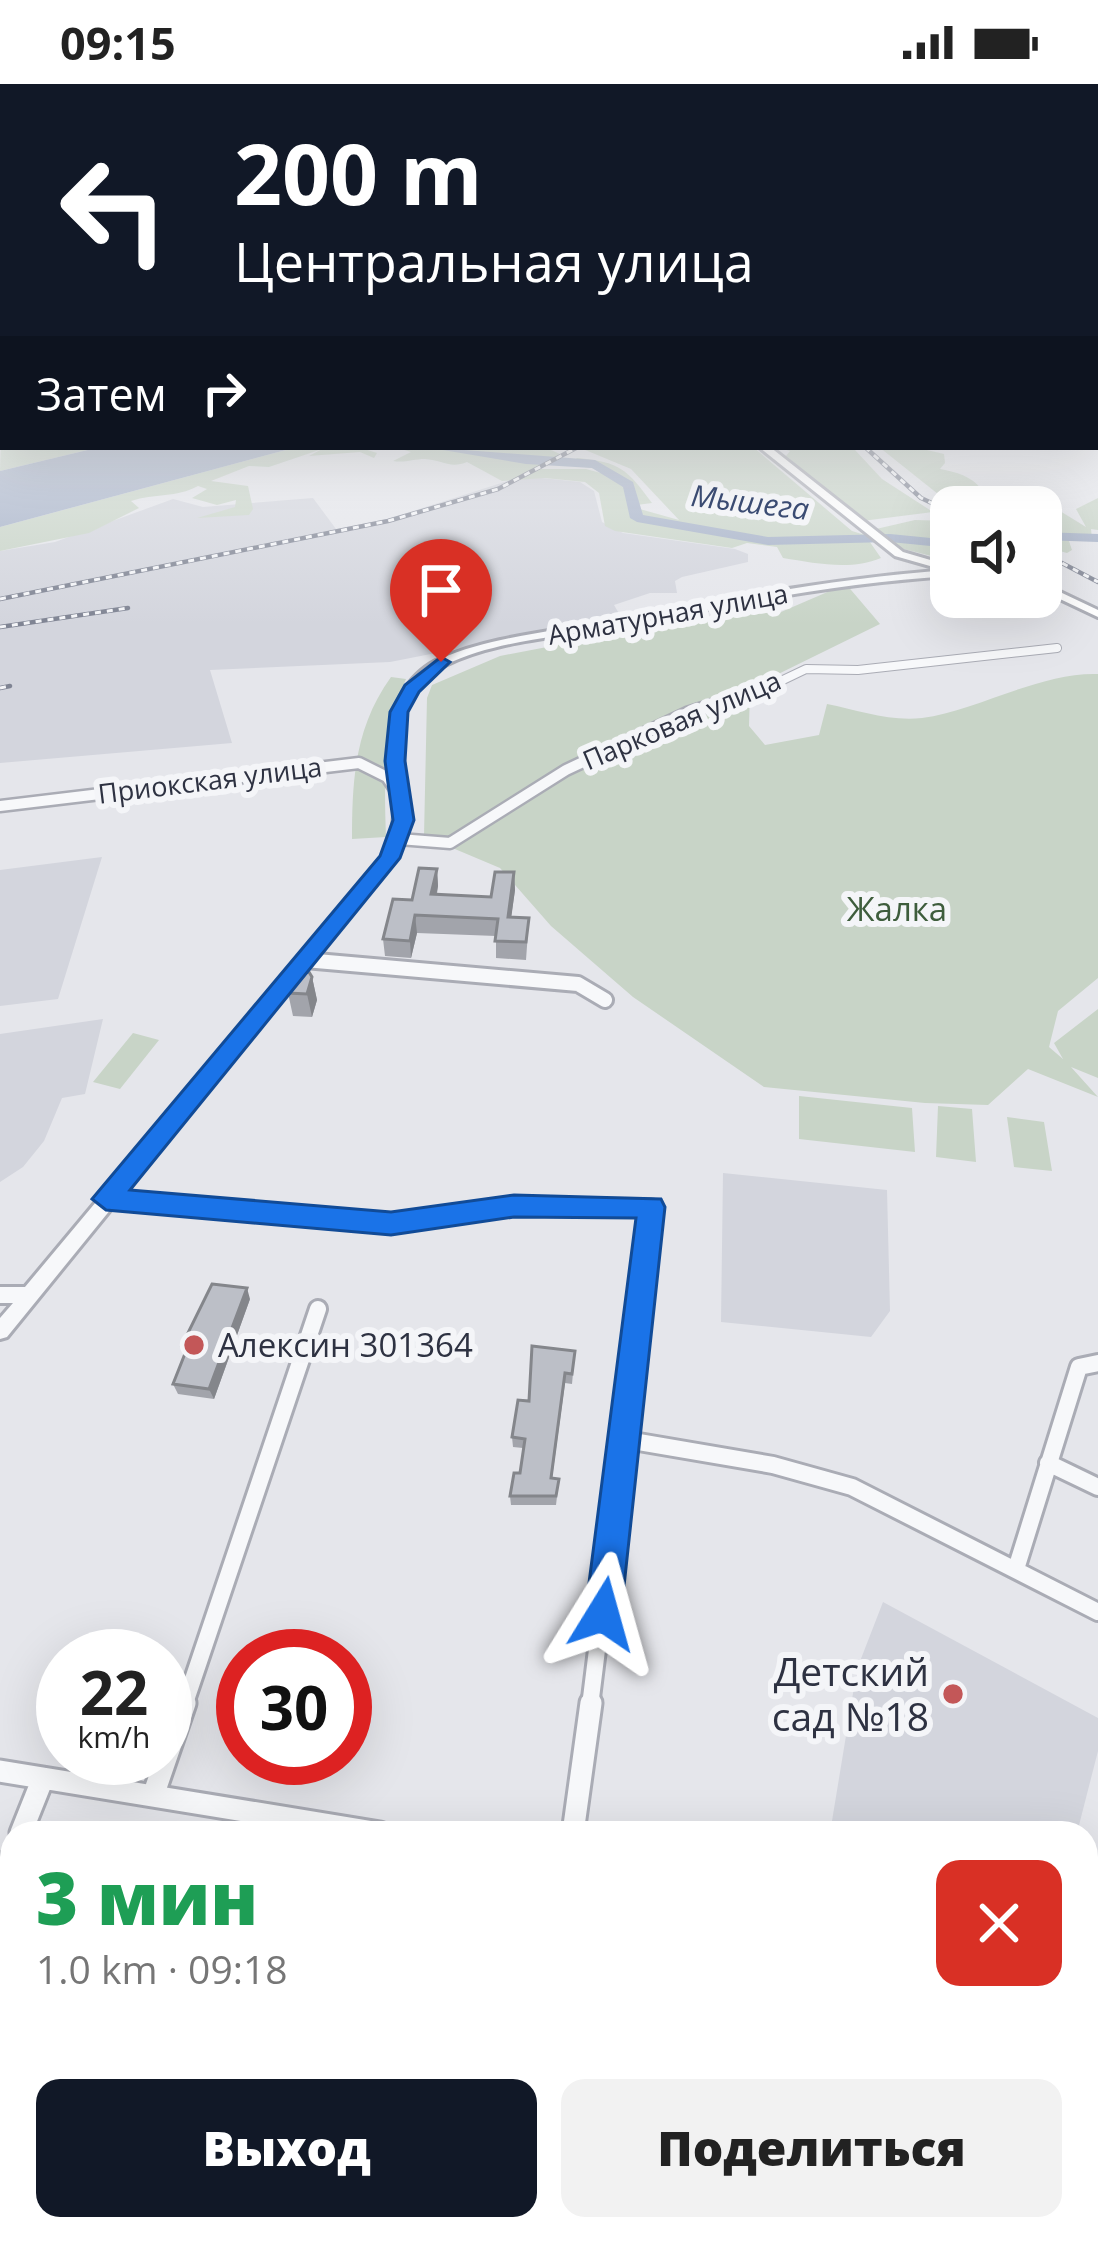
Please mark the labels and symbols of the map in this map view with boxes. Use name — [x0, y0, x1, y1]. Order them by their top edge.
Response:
water label: Мышега — [689, 474, 811, 529]
pin — [390, 539, 492, 662]
street label: Арматурная улица — [545, 574, 791, 653]
street label: Парковая улица — [577, 661, 786, 778]
street label: Приокская улица — [96, 747, 324, 812]
park label: Жалка — [847, 886, 947, 931]
place label: Алексин 301364 — [218, 1322, 473, 1367]
marker: Алексин 301364 — [181, 1332, 207, 1358]
position arrow — [540, 1551, 666, 1677]
speed limit sign: 30 — [216, 1629, 372, 1785]
place label: Детский сад №18 — [772, 1644, 929, 1742]
marker: Детский сад №18 — [940, 1681, 966, 1707]

